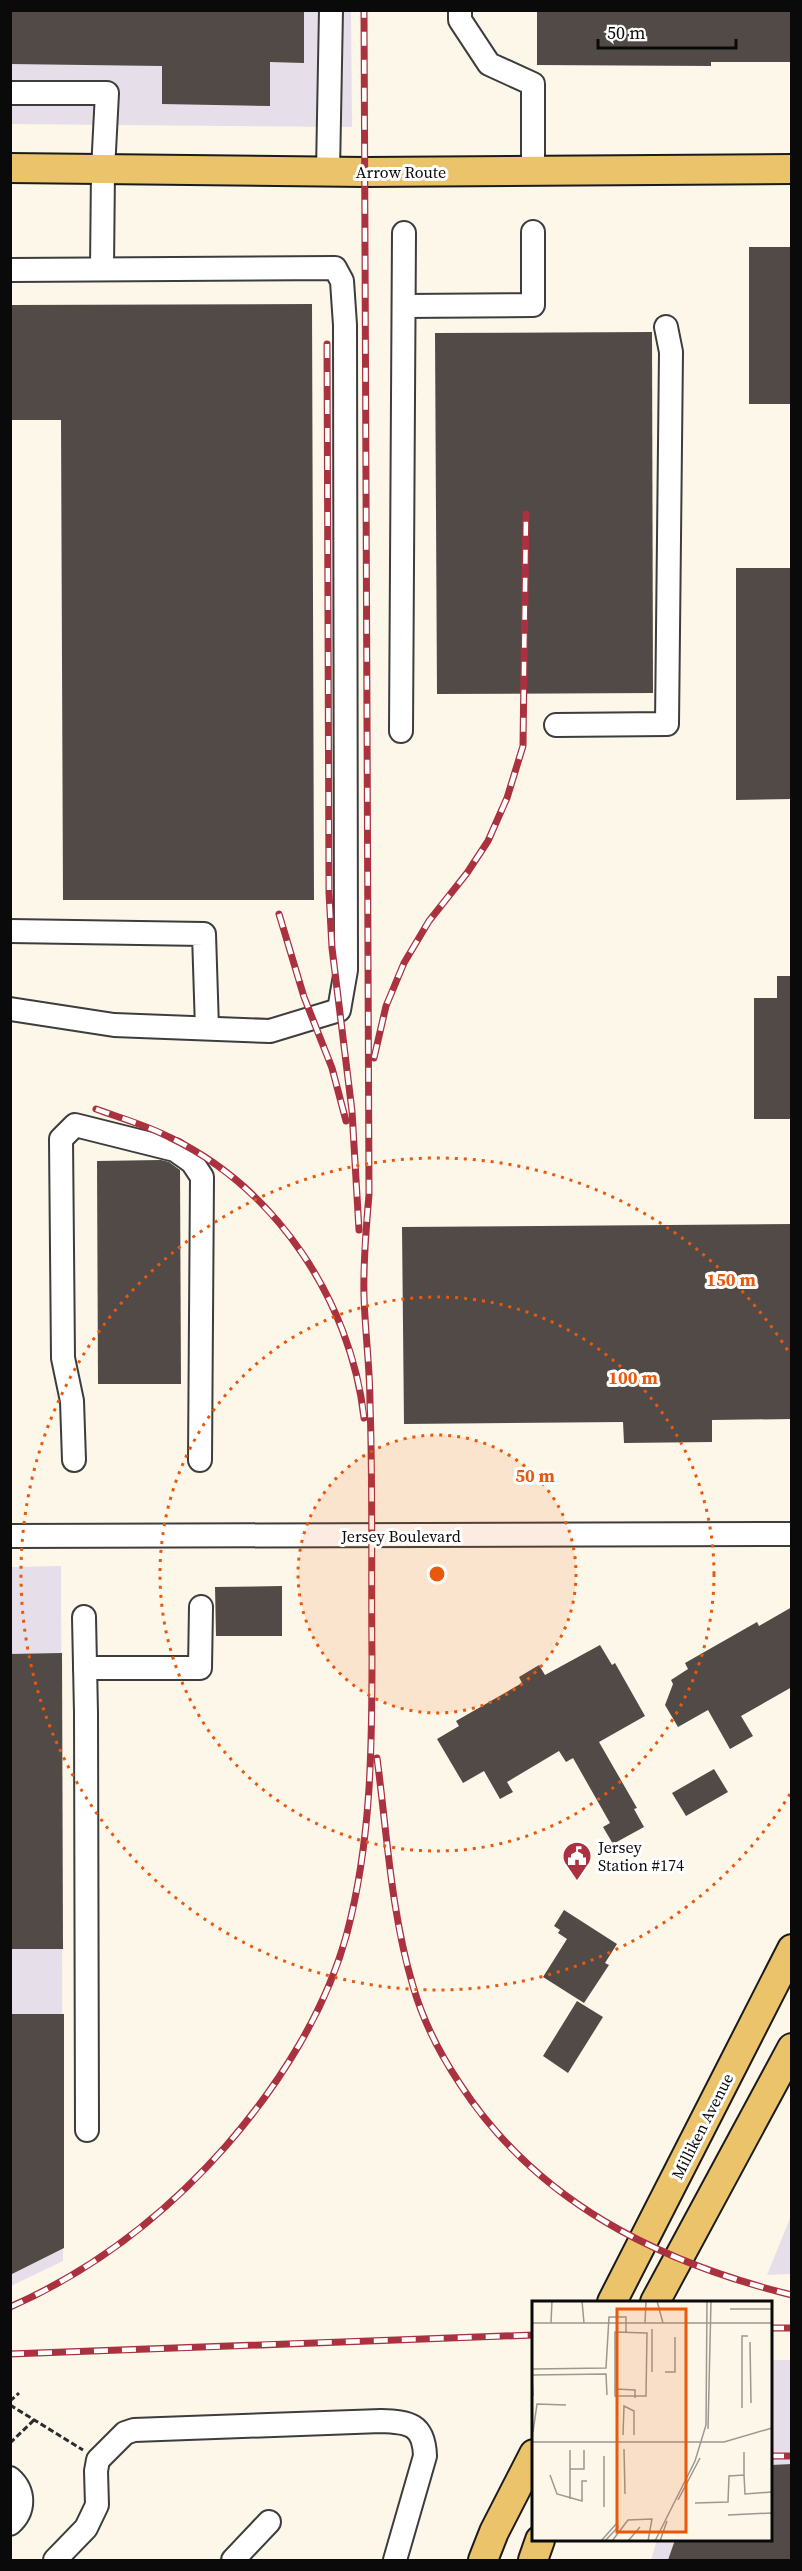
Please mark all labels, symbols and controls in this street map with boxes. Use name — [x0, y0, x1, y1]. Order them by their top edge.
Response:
scale bar — [598, 12, 736, 50]
text: 50 m — [607, 20, 645, 45]
street label: Arrow Route — [356, 161, 446, 183]
text: 150 m — [706, 1267, 756, 1292]
text: 100 m — [608, 1365, 658, 1390]
text: 50 m — [515, 1463, 555, 1488]
street label: Jersey Boulevard — [340, 1525, 461, 1547]
centre of rings — [427, 1564, 447, 1584]
place label: Jersey Station #174 — [597, 1836, 684, 1876]
public building icon: Jersey Station #174 — [561, 1840, 593, 1882]
street label: Milliken Avenue — [666, 2069, 738, 2183]
inset map — [532, 2301, 772, 2541]

